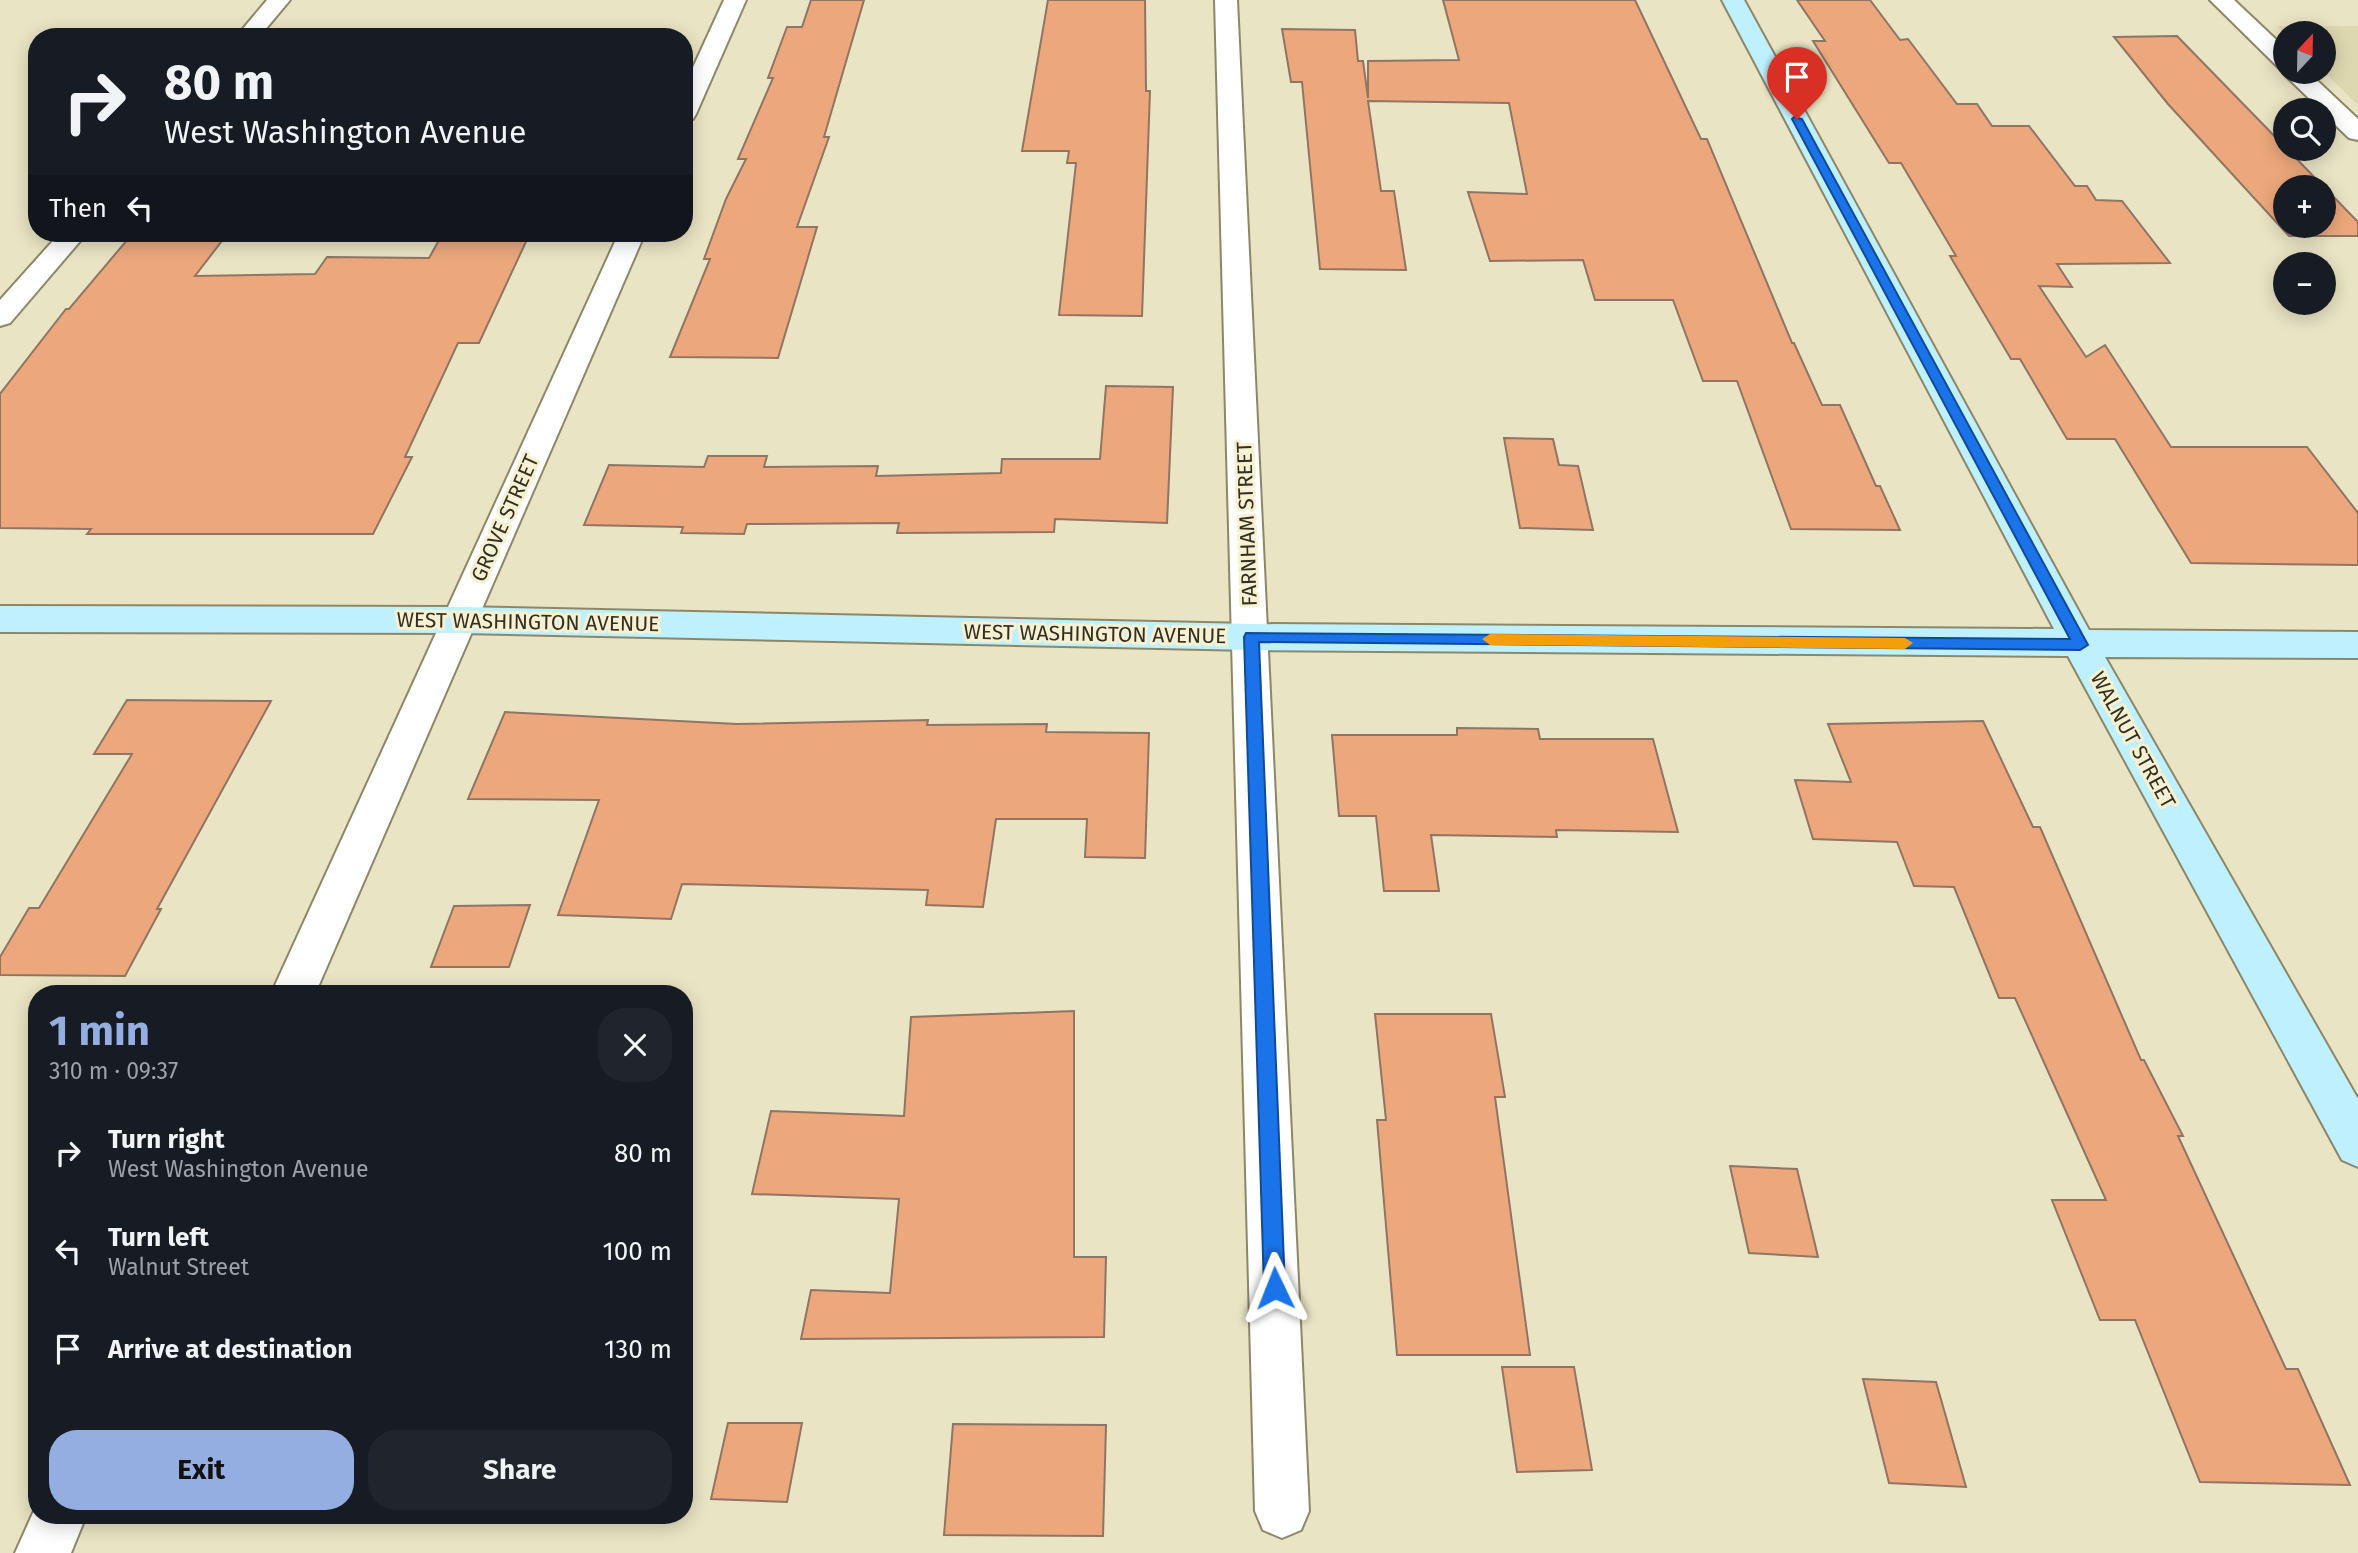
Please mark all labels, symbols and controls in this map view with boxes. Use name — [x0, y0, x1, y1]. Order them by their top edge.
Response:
north arrow — [2273, 21, 2336, 84]
map controls — [2273, 21, 2336, 315]
pin — [1767, 47, 1827, 119]
text: 80 m — [164, 53, 274, 112]
icon: right — [49, 56, 140, 147]
icon: arrive — [1778, 58, 1816, 96]
button: search — [2273, 98, 2336, 161]
text: West Washington Avenue — [164, 113, 526, 151]
button: + — [2273, 175, 2336, 238]
icon: left — [121, 189, 159, 227]
text: Then — [49, 193, 107, 224]
button: − — [2273, 252, 2336, 315]
street label: FARNHAM STREET — [1231, 441, 1263, 607]
street label: GROVE STREET — [465, 450, 545, 586]
street label: WEST WASHINGTON AVENUE — [396, 607, 660, 637]
street label: WEST WASHINGTON AVENUE — [963, 619, 1227, 649]
street label: WALNUT STREET — [2085, 667, 2181, 813]
text: 1 min — [49, 1006, 150, 1056]
button: close — [598, 1008, 672, 1082]
text: 310 m · 09:37 — [49, 1057, 178, 1085]
text: Turn right — [108, 1124, 225, 1155]
icon: right — [49, 1134, 87, 1172]
text: 80 m — [614, 1138, 672, 1169]
text: West Washington Avenue — [108, 1155, 368, 1183]
text: Turn left — [108, 1222, 209, 1253]
icon: left — [49, 1232, 87, 1270]
text: 100 m — [603, 1236, 672, 1267]
position arrow — [1238, 1251, 1312, 1325]
text: Walnut Street — [108, 1253, 249, 1281]
icon: arrive — [49, 1330, 87, 1368]
text: Arrive at destination — [108, 1334, 352, 1365]
text: 130 m — [604, 1334, 672, 1365]
button: Exit — [49, 1430, 354, 1510]
button: Share — [368, 1430, 672, 1510]

